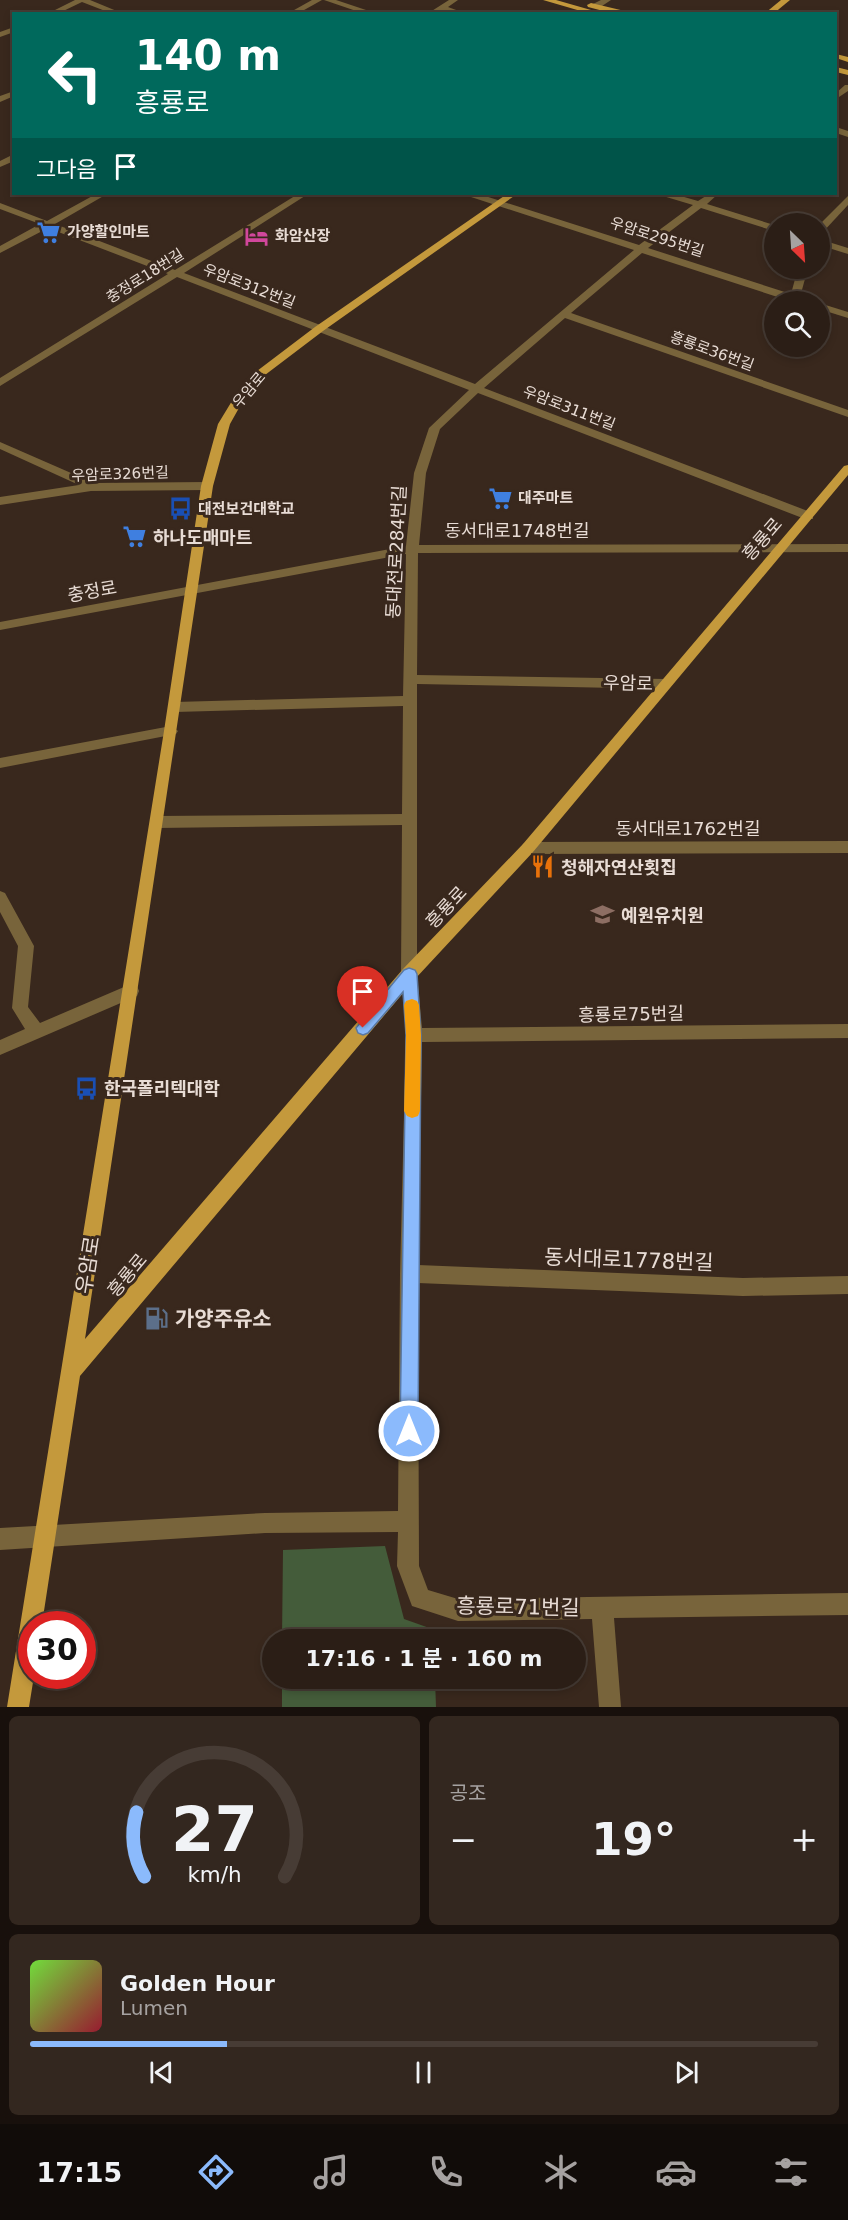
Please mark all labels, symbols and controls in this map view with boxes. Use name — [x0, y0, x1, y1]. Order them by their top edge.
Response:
text: 140 m — [135, 31, 281, 80]
icon: left — [36, 36, 114, 114]
text: 흥룡로 — [135, 87, 210, 118]
icon: arrive — [109, 150, 142, 183]
text: 그다음 — [36, 157, 97, 182]
street label: 우암로295번길 — [608, 213, 706, 261]
north arrow — [764, 213, 830, 279]
map controls — [764, 213, 830, 357]
supermarket icon: 가양할인마트 — [36, 219, 62, 245]
place label: 가양할인마트 — [67, 223, 150, 241]
hotel icon: 화암산장 — [244, 223, 270, 249]
place label: 화암산장 — [275, 227, 330, 245]
street label: 충정로18번길 — [103, 245, 187, 307]
street label: 우암로312번길 — [200, 260, 298, 312]
button: search — [764, 291, 830, 357]
street label: 흥룡로36번길 — [668, 327, 756, 375]
street label: 우암로 — [229, 368, 269, 412]
street label: 우암로311번길 — [520, 382, 618, 434]
street label: 우암로326번길 — [71, 463, 169, 485]
street label: 동대전로284번길 — [382, 485, 410, 619]
supermarket icon: 대주마트 — [487, 485, 513, 511]
place label: 대주마트 — [518, 489, 573, 507]
bus stop icon: 대전보건대학교 — [167, 496, 193, 522]
place label: 대전보건대학교 — [198, 500, 295, 518]
street label: 흥룡로 — [738, 513, 786, 565]
street label: 동서대로1748번길 — [444, 520, 590, 541]
supermarket icon: 하나도매마트 — [122, 524, 148, 550]
place label: 하나도매마트 — [153, 527, 252, 548]
street label: 충정로 — [66, 576, 118, 606]
street label: 우암로 — [603, 672, 653, 694]
street label: 동서대로1762번길 — [615, 818, 761, 839]
restaurant icon: 청해자연산횟집 — [530, 854, 556, 880]
place label: 청해자연산횟집 — [561, 857, 677, 878]
street label: 흥룡로 — [421, 882, 471, 932]
school or university icon: 예원유치원 — [590, 902, 616, 928]
place label: 예원유치원 — [621, 905, 704, 926]
pin — [337, 966, 388, 1028]
icon: arrive — [346, 975, 379, 1008]
street label: 흥룡로75번길 — [578, 1003, 684, 1025]
bus stop icon: 한국폴리텍대학 — [73, 1075, 99, 1101]
place label: 한국폴리텍대학 — [104, 1078, 220, 1099]
street label: 우암로 — [72, 1234, 104, 1296]
street label: 동서대로1778번길 — [544, 1245, 714, 1275]
street label: 흥룡로 — [103, 1249, 151, 1301]
fuel station icon: 가양주유소 — [144, 1306, 170, 1332]
place label: 가양주유소 — [175, 1307, 272, 1331]
position arrow — [377, 1399, 441, 1463]
street label: 흥룡로71번길 — [456, 1594, 580, 1620]
speed limit sign: 30 — [18, 1611, 96, 1689]
text: 17:16 · 1 분 · 160 m — [305, 1646, 543, 1671]
text: 공조 — [450, 1781, 486, 1805]
text: 27 — [171, 1793, 258, 1866]
text: 19° — [591, 1813, 676, 1866]
text: − — [450, 1820, 477, 1859]
text: + — [790, 1820, 818, 1859]
text: km/h — [187, 1863, 241, 1888]
text: Golden Hour — [120, 1971, 275, 1996]
text: Lumen — [120, 1996, 188, 2020]
icon: previous — [145, 2056, 178, 2089]
icon: pause — [407, 2056, 440, 2089]
icon: next — [670, 2056, 703, 2089]
icon: directions — [195, 2151, 237, 2193]
icon: music — [310, 2151, 352, 2193]
icon: phone — [425, 2151, 467, 2193]
icon: climate — [540, 2151, 582, 2193]
icon: car — [655, 2151, 697, 2193]
icon: filters — [770, 2151, 812, 2193]
text: 17:15 — [36, 2157, 122, 2188]

